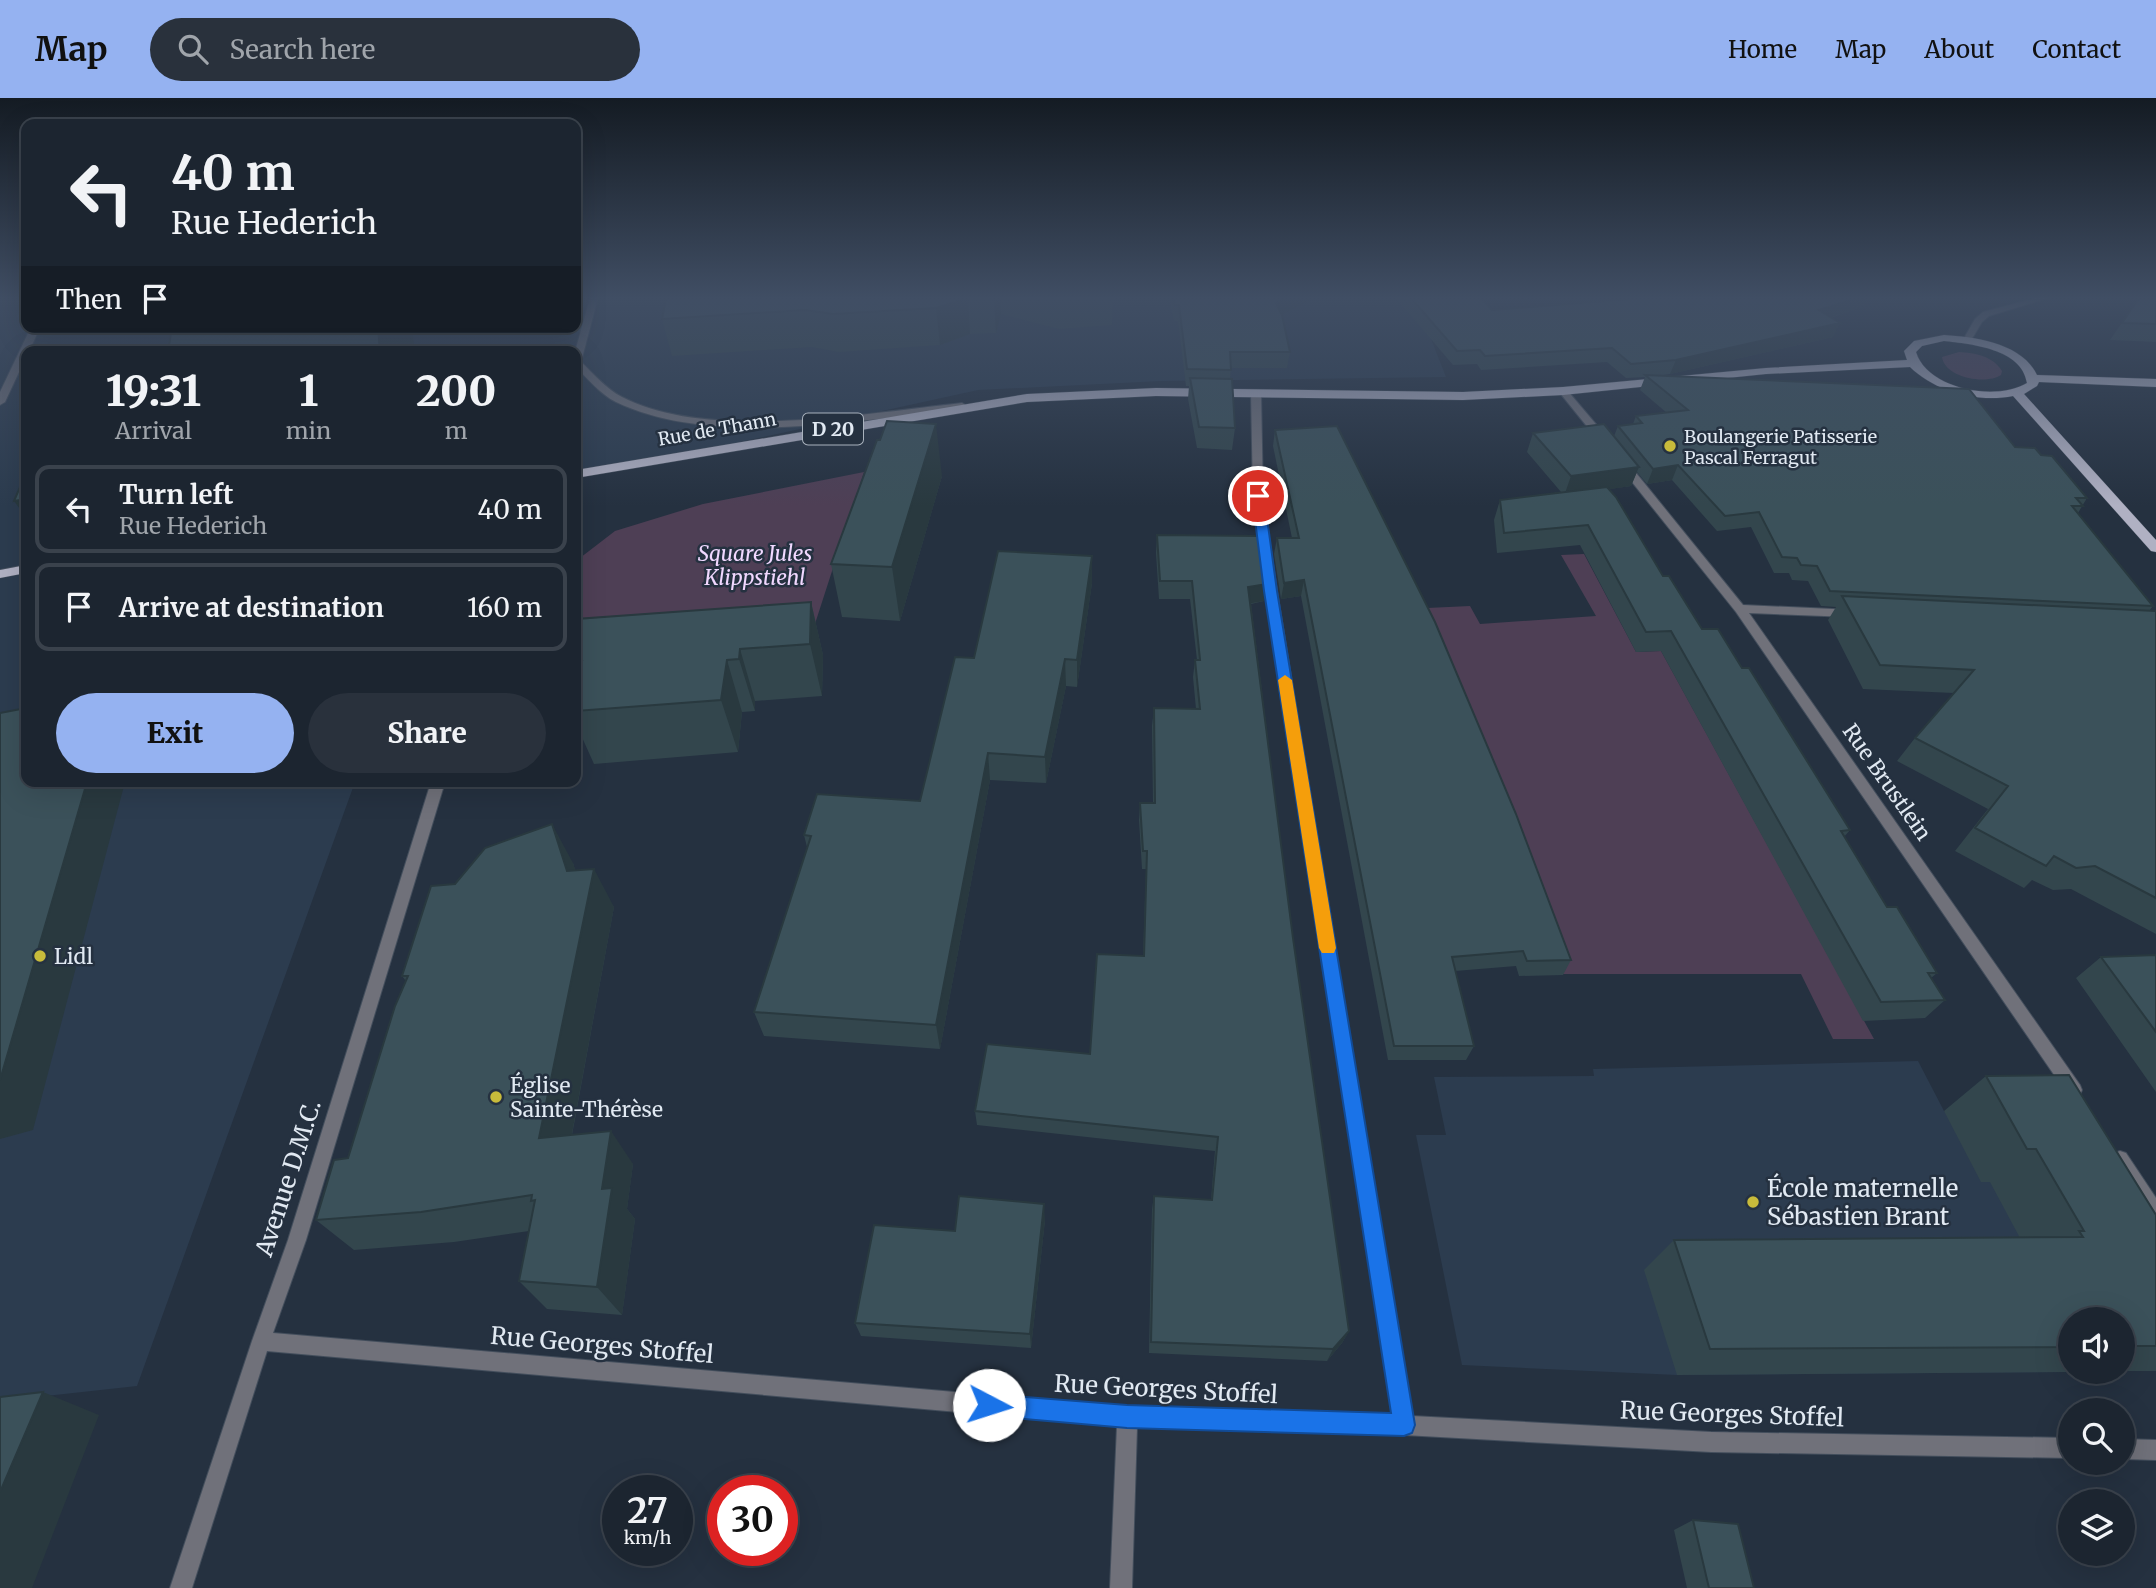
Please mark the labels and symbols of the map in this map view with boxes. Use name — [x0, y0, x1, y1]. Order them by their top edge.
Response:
street label: Rue de Thann — [656, 407, 778, 451]
road number: D 20 — [803, 414, 863, 444]
place label: Boulangerie Patisserie Pascal Ferragut — [1684, 425, 1877, 469]
marker: Boulangerie Patisserie Pascal Ferragut — [1662, 438, 1678, 454]
pin — [1228, 466, 1288, 526]
park label: Square Jules Klippstiehl — [698, 540, 813, 591]
street label: Rue Brustlein — [1837, 718, 1937, 846]
place label: Lidl — [54, 943, 93, 970]
marker: Lidl — [32, 948, 48, 964]
place label: Église Sainte-Thérèse — [510, 1071, 663, 1123]
marker: Église Sainte-Thérèse — [488, 1089, 504, 1105]
street label: Avenue D.M.C. — [248, 1096, 328, 1261]
place label: École maternelle Sébastien Brant — [1767, 1172, 1958, 1232]
marker: École maternelle Sébastien Brant — [1745, 1194, 1761, 1210]
street label: Rue Georges Stoffel — [489, 1320, 715, 1370]
position arrow — [952, 1368, 1026, 1442]
street label: Rue Georges Stoffel — [1053, 1368, 1279, 1410]
street label: Rue Georges Stoffel — [1619, 1395, 1845, 1433]
speed limit sign: 30 — [707, 1475, 798, 1566]

